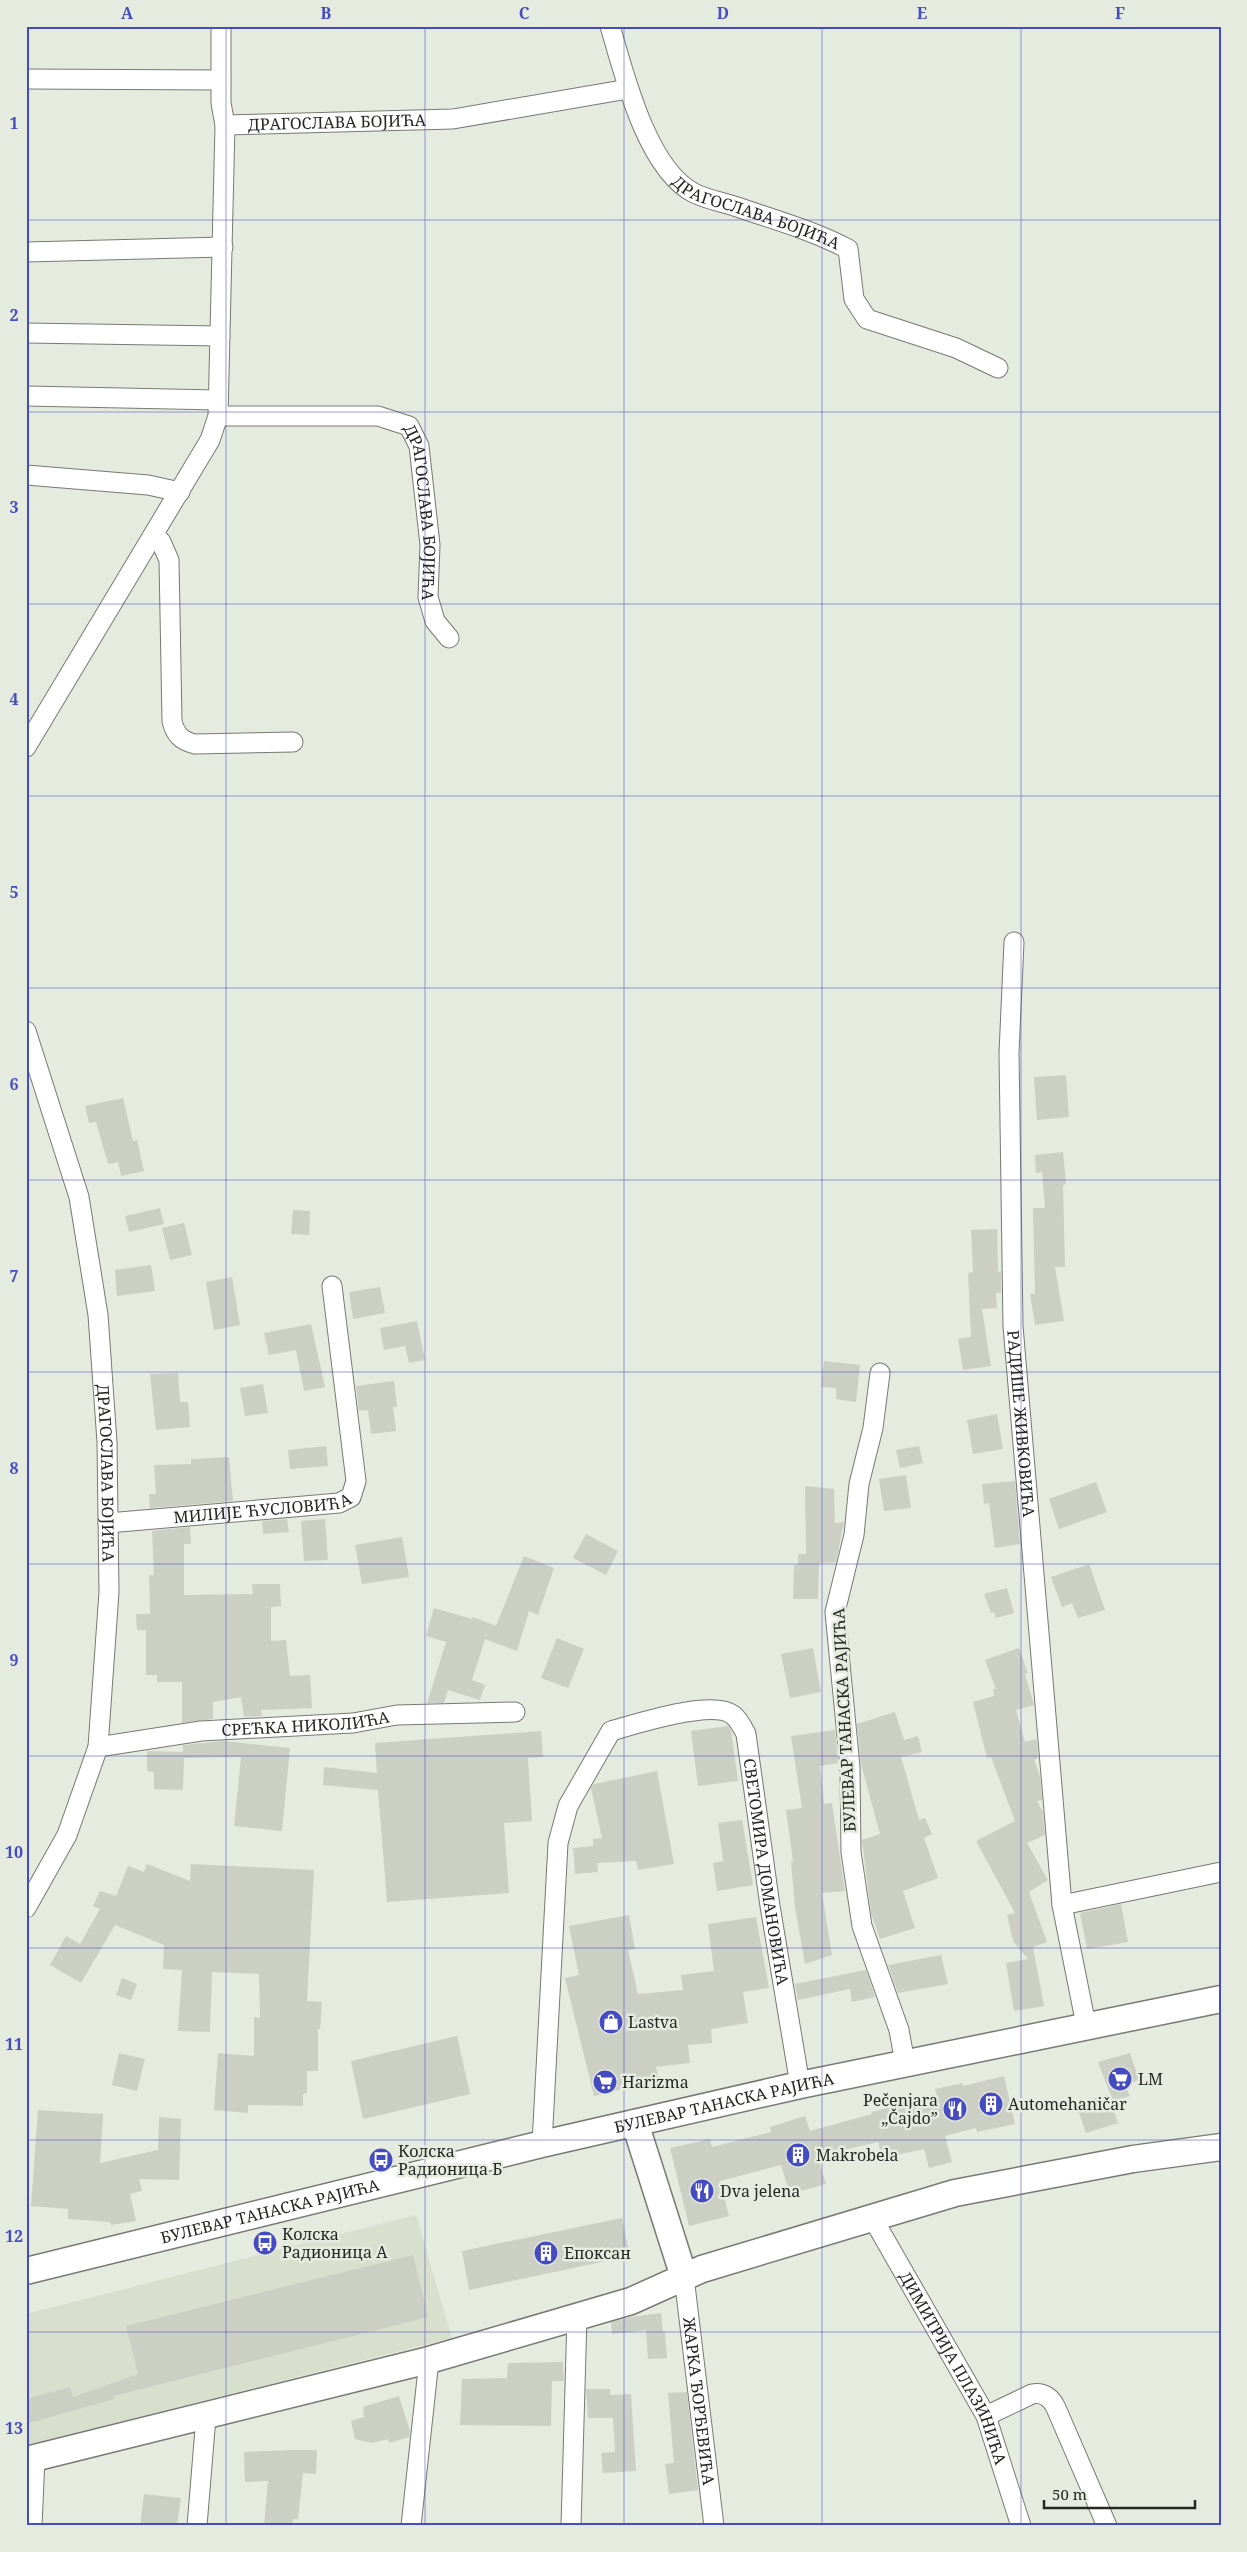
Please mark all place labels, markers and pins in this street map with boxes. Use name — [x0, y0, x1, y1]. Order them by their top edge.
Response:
shop icon: Lastva — [598, 2009, 624, 2035]
place label: Lastva — [628, 2011, 678, 2033]
supermarket icon: LM — [1107, 2066, 1133, 2092]
place label: LM — [1138, 2068, 1163, 2090]
supermarket icon: Harizma — [592, 2069, 618, 2095]
place label: Harizma — [622, 2071, 689, 2093]
place label: Pečenjara „Čajdo” — [863, 2089, 938, 2129]
building icon: Automehaničar — [978, 2091, 1004, 2117]
place label: Automehaničar — [1008, 2093, 1127, 2115]
restaurant icon: Pečenjara „Čajdo” — [942, 2096, 968, 2122]
place label: Колска Радионица Б — [398, 2140, 502, 2180]
building icon: Makrobela — [785, 2142, 811, 2168]
place label: Makrobela — [816, 2144, 899, 2166]
bus stop icon: Колска Радионица Б — [368, 2147, 394, 2173]
restaurant icon: Dva jelena — [689, 2178, 715, 2204]
place label: Dva jelena — [720, 2180, 800, 2202]
place label: Колска Радионица А — [282, 2223, 388, 2263]
bus stop icon: Колска Радионица А — [252, 2230, 278, 2256]
building icon: Епоксан — [533, 2240, 559, 2266]
place label: Епоксан — [564, 2242, 631, 2264]

